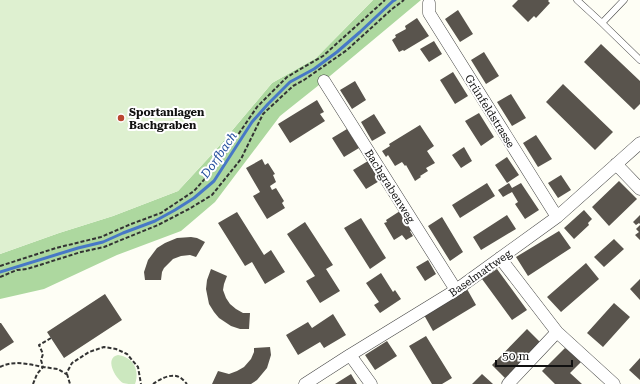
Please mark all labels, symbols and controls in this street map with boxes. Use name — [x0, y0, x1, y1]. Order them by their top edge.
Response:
street label: Grünfeldstrasse — [462, 72, 517, 150]
place label: Sportanlagen Bachgraben — [129, 106, 205, 132]
marker: Sportanlagen Bachgraben — [116, 113, 126, 123]
water label: Dorfbach — [197, 129, 240, 182]
street label: Bachgrabenweg — [362, 147, 418, 226]
street label: Baselmattweg — [447, 247, 515, 300]
scale bar — [496, 342, 572, 368]
text: 50 m — [502, 349, 529, 363]

